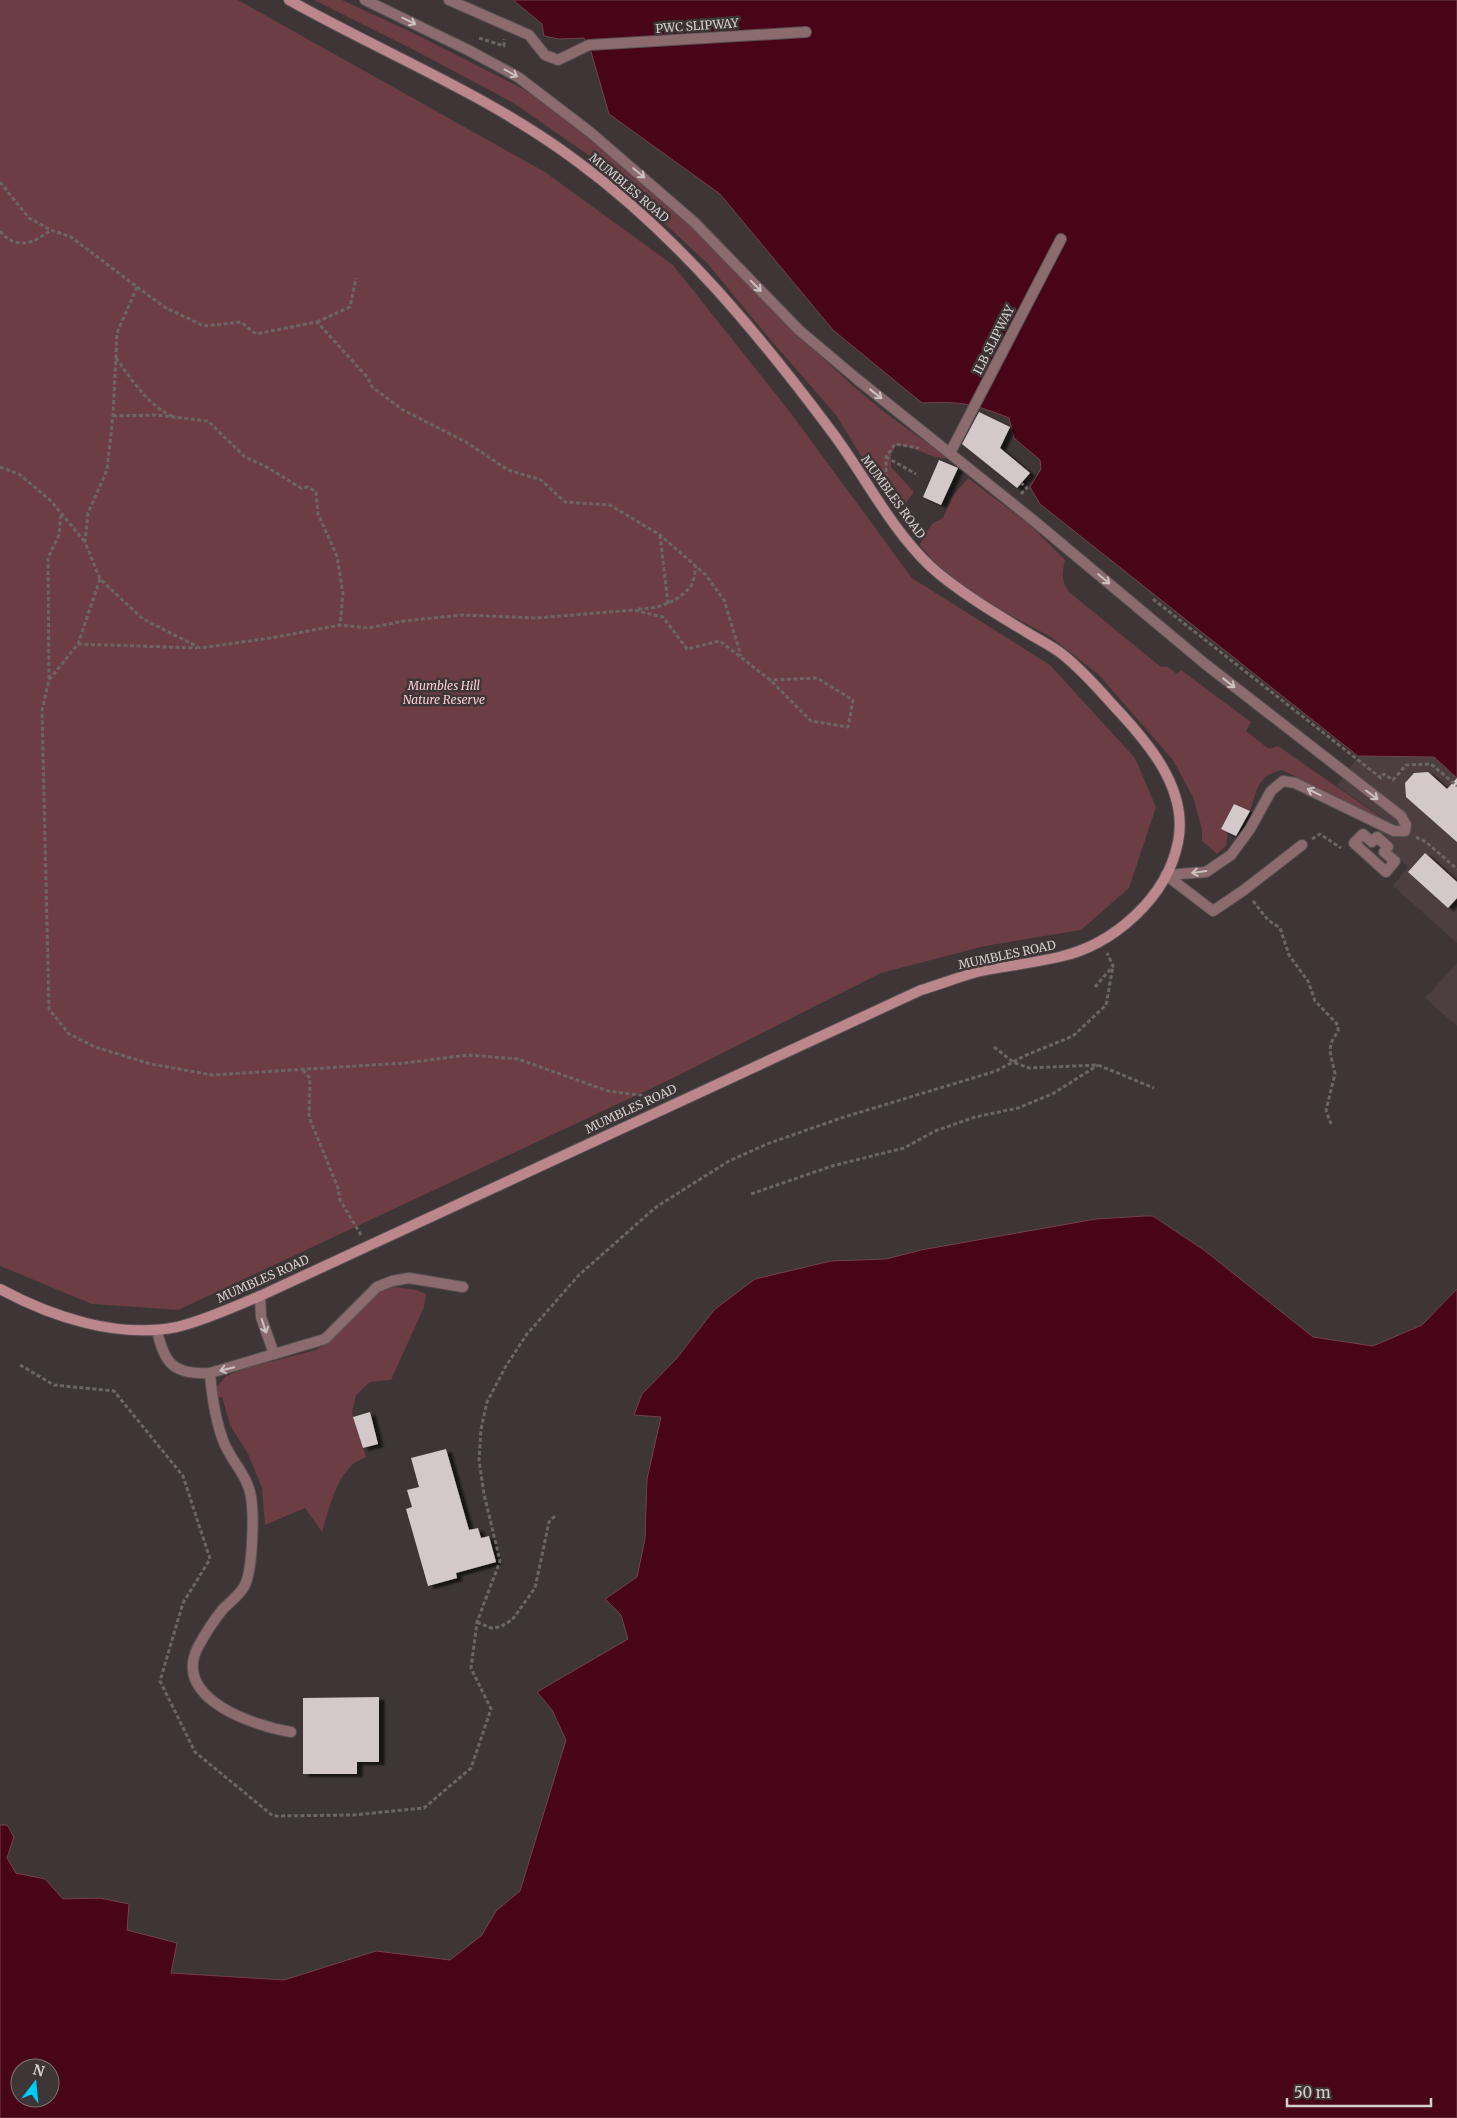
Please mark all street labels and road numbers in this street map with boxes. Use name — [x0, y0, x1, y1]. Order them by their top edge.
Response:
street label: PWC SLIPWAY — [655, 15, 739, 36]
street label: MUMBLES ROAD — [586, 150, 672, 225]
street label: ILB SLIPWAY — [970, 302, 1018, 377]
street label: MUMBLES ROAD — [858, 452, 929, 541]
street label: MUMBLES ROAD — [957, 937, 1057, 972]
street label: MUMBLES ROAD — [583, 1081, 679, 1136]
street label: MUMBLES ROAD — [214, 1251, 311, 1306]

